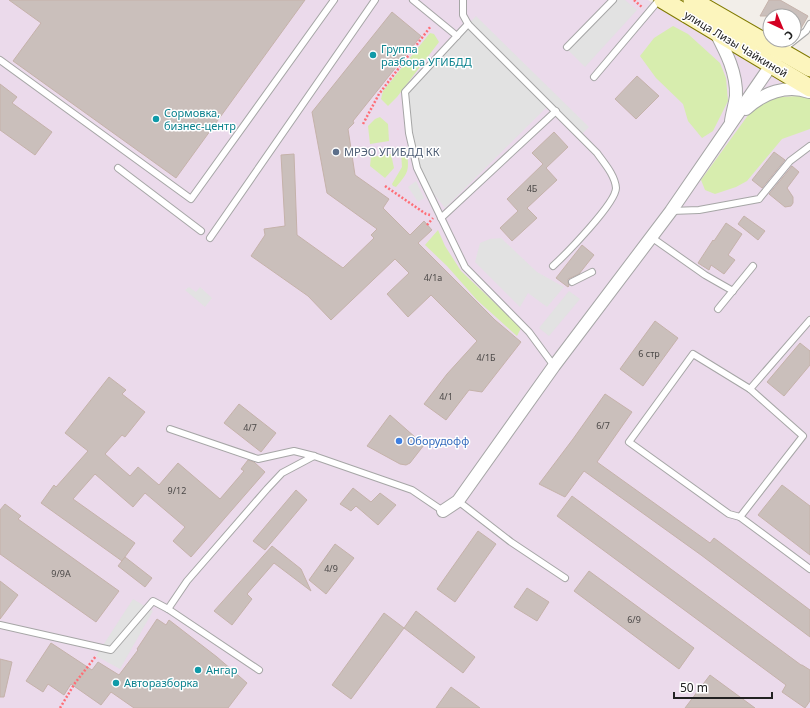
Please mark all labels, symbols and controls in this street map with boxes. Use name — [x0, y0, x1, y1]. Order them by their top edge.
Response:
street label: улица Лизы Чайкиной — [682, 7, 791, 80]
north arrow — [762, 8, 802, 48]
text: С — [782, 28, 797, 43]
place label: Группа разбора УГИБДД — [381, 41, 472, 69]
marker: Группа разбора УГИБДД — [368, 50, 378, 60]
place label: Сормовка, бизнес-центр — [164, 105, 236, 133]
marker: Сормовка, бизнес-центр — [151, 114, 161, 124]
place label: МРЭО УГИБДД КК — [344, 144, 440, 159]
marker: МРЭО УГИБДД КК — [331, 147, 341, 157]
house number: 4Б — [527, 182, 538, 195]
house number: 4/1а — [424, 271, 442, 284]
house number: 6 стр — [638, 347, 660, 360]
house number: 4/1Б — [476, 351, 496, 364]
house number: 4/1 — [439, 390, 453, 403]
house number: 6/7 — [596, 419, 610, 432]
house number: 4/7 — [243, 421, 257, 434]
place label: Оборудофф — [407, 433, 469, 448]
marker: Оборудофф — [394, 436, 404, 446]
house number: 9/12 — [168, 484, 186, 497]
house number: 4/9 — [324, 562, 338, 575]
house number: 9/9А — [51, 567, 71, 580]
house number: 6/9 — [627, 613, 641, 626]
place label: Ангар — [206, 662, 238, 677]
marker: Ангар — [193, 665, 203, 675]
scale bar — [674, 674, 772, 700]
place label: Авторазборка — [124, 675, 198, 690]
marker: Авторазборка — [111, 678, 121, 688]
text: 50 m — [680, 679, 708, 696]

